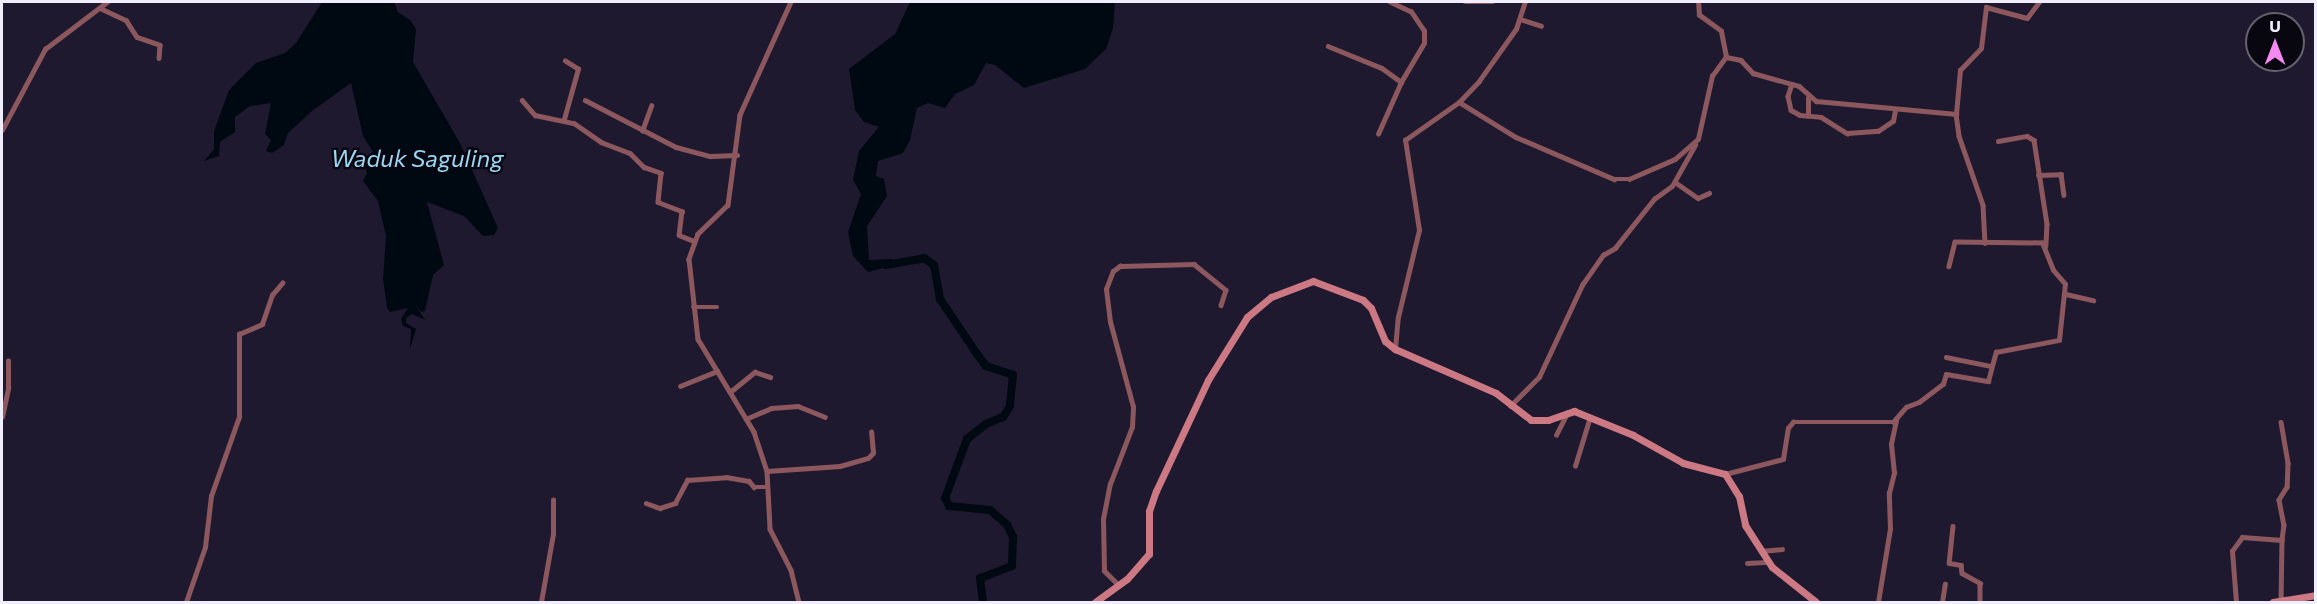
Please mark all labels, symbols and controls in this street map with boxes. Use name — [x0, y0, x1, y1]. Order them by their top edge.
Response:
north arrow — [2245, 12, 2305, 72]
text: U — [2269, 16, 2281, 35]
water label: Waduk Saguling — [331, 144, 503, 172]

